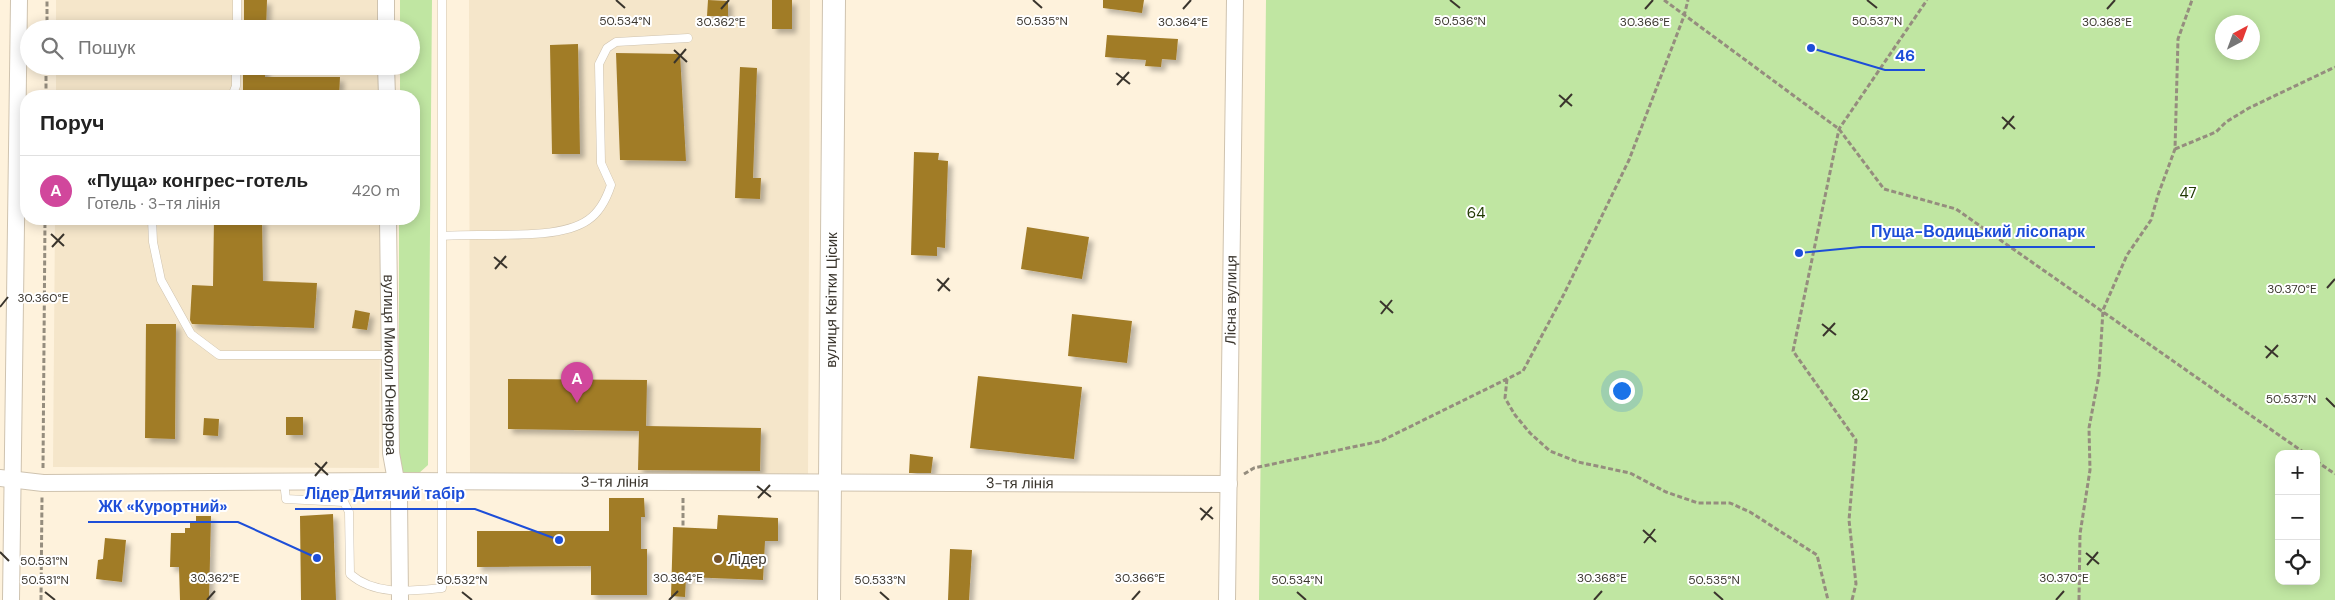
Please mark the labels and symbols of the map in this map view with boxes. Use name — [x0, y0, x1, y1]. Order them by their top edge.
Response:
text: 50.534°N — [599, 13, 651, 29]
text: 50.535°N — [1016, 13, 1068, 29]
text: 50.536°N — [1434, 13, 1486, 29]
text: 50.537°N — [1852, 13, 1902, 29]
text: 30.362°E — [696, 14, 746, 30]
text: 30.364°E — [1158, 14, 1208, 30]
text: 30.366°E — [1620, 14, 1670, 30]
text: 30.368°E — [2082, 14, 2132, 30]
north arrow — [2215, 15, 2260, 60]
callout: 46 — [1885, 39, 1925, 70]
text: 46 — [1895, 45, 1915, 66]
park label: 47 — [2179, 183, 2197, 203]
park label: 64 — [1467, 203, 1485, 223]
callout: Пуща-Водицький лісопарк — [1861, 216, 2095, 247]
text: Пуща-Водицький лісопарк — [1871, 221, 2086, 242]
street label: вулиця Квітки Цісик — [821, 232, 842, 368]
street label: Лісна вулиця — [1220, 255, 1242, 345]
street label: вулиця Миколи Юнкерова — [379, 274, 401, 456]
text: 30.370°E — [2267, 281, 2317, 297]
text: 30.360°E — [18, 290, 69, 306]
pin: A — [561, 362, 593, 403]
your location — [1609, 378, 1635, 404]
park label: 82 — [1851, 385, 1869, 405]
text: 50.537°N — [2266, 391, 2316, 407]
street label: 3-тя лінія — [581, 472, 649, 492]
street label: 3-тя лінія — [986, 473, 1054, 493]
callout: Лідер Дитячий табір — [295, 478, 475, 509]
text: Лідер Дитячий табір — [305, 483, 465, 504]
callout: ЖК «Курортний» — [88, 491, 238, 522]
text: ЖК «Курортний» — [97, 496, 228, 517]
place label: Лідер — [728, 549, 767, 569]
text: 50.531°N — [20, 553, 68, 569]
marker: Лідер — [712, 553, 724, 565]
text: 30.362°E — [190, 570, 240, 586]
text: 30.364°E — [653, 570, 703, 586]
text: 30.366°E — [1115, 570, 1165, 586]
text: 30.368°E — [1577, 570, 1627, 586]
text: 30.370°E — [2039, 570, 2089, 586]
text: 50.531°N — [21, 572, 69, 588]
text: 50.532°N — [436, 572, 488, 588]
text: 50.533°N — [854, 572, 906, 588]
text: 50.534°N — [1271, 572, 1323, 588]
text: 50.535°N — [1688, 572, 1740, 588]

